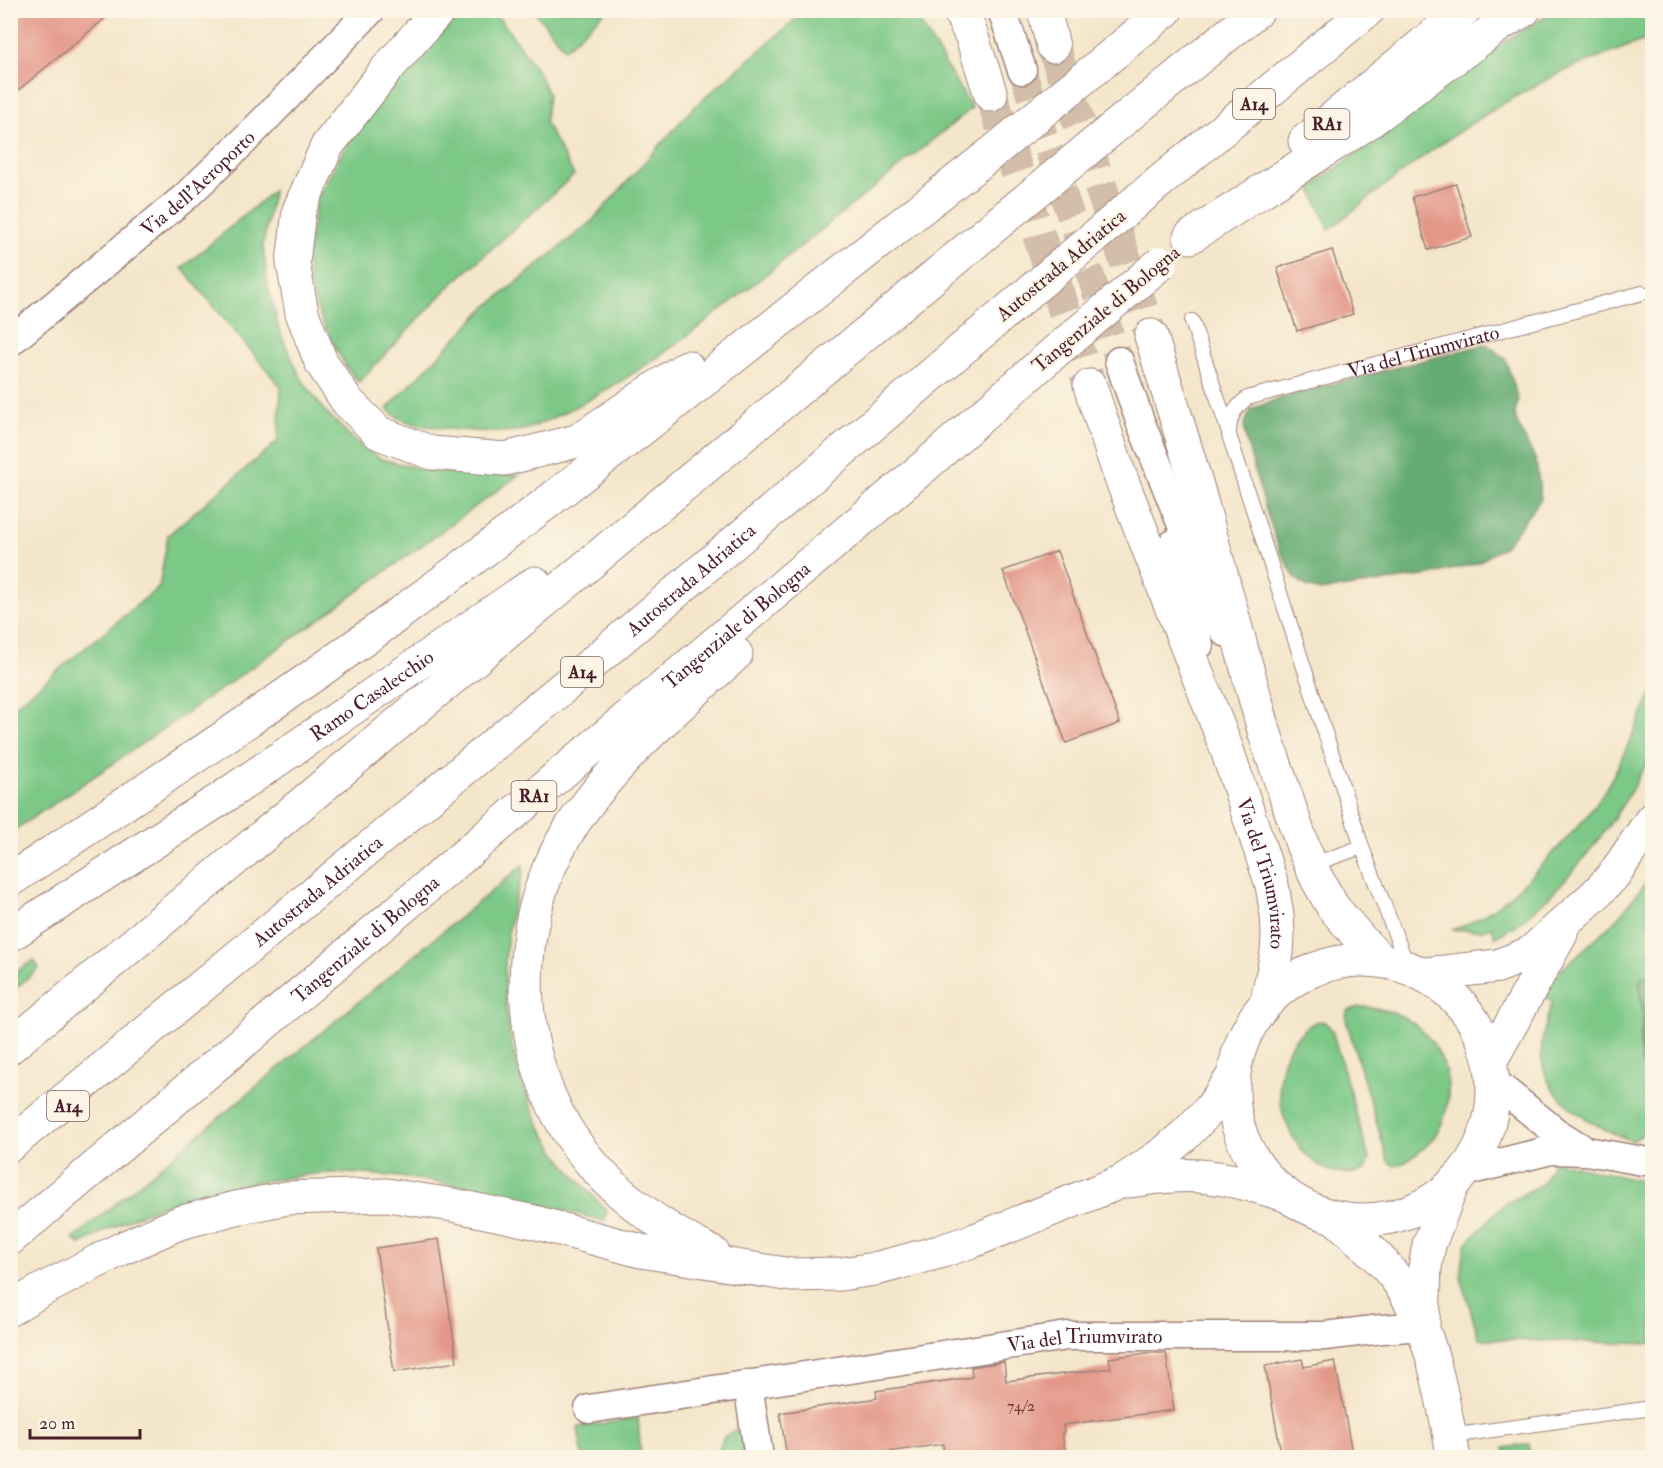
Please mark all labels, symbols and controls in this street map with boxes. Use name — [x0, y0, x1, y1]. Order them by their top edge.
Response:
road number: A14 — [1233, 89, 1275, 119]
road number: RA1 — [1304, 109, 1350, 139]
street label: Via dell'Aeroporto — [135, 125, 260, 241]
street label: Autostrada Adriatica — [990, 203, 1132, 327]
street label: Tangenziale di Bologna — [1027, 239, 1186, 378]
street label: Via del Triumvirato — [1344, 319, 1502, 383]
street label: Autostrada Adriatica — [620, 517, 761, 642]
street label: Tangenziale di Bologna — [657, 555, 816, 695]
street label: Ramo Casalecchio — [305, 644, 438, 746]
road number: A14 — [561, 657, 603, 687]
road number: RA1 — [512, 781, 556, 811]
street label: Via del Triumvirato — [1231, 794, 1291, 950]
street label: Autostrada Adriatica — [246, 829, 388, 952]
street label: Tangenziale di Bologna — [286, 869, 445, 1008]
road number: A14 — [47, 1091, 89, 1121]
street label: Via del Triumvirato — [1005, 1324, 1162, 1357]
house number: 74/2 — [1007, 1396, 1035, 1416]
scale bar — [30, 1402, 140, 1440]
text: 20 m — [39, 1412, 75, 1435]

